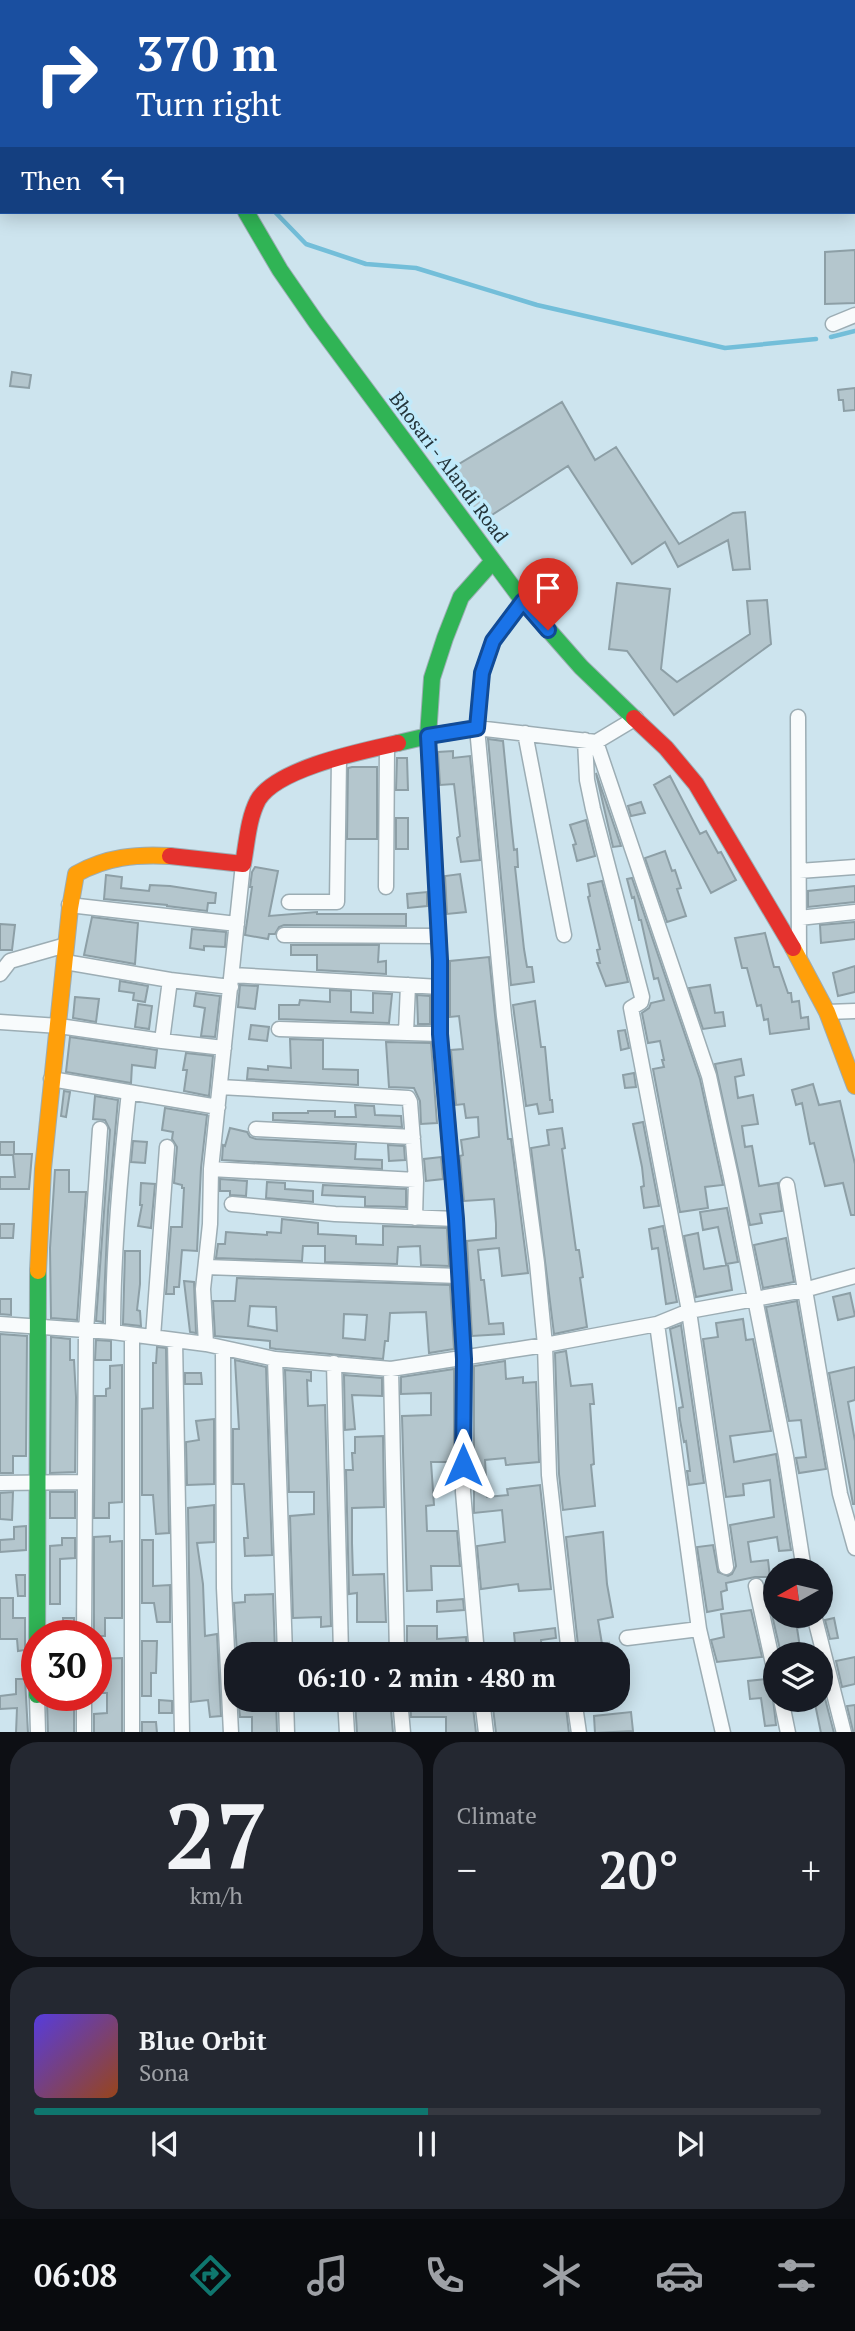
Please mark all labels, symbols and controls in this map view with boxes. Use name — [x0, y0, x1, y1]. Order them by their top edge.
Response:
text: 370 m — [136, 20, 278, 85]
icon: right — [21, 28, 112, 119]
text: Turn right — [136, 83, 282, 125]
icon: left — [95, 161, 133, 199]
text: Then — [21, 163, 81, 197]
street label: Bhosari - Alandi Road — [385, 386, 515, 547]
pin — [518, 558, 578, 630]
icon: arrive — [529, 569, 567, 607]
position arrow — [426, 1428, 500, 1502]
north arrow — [763, 1558, 833, 1628]
map controls — [763, 1558, 833, 1712]
speed limit sign: 30 — [21, 1620, 112, 1711]
button: layers — [763, 1642, 833, 1712]
text: 06:10 · 2 min · 480 m — [298, 1660, 556, 1694]
text: 27 — [165, 1774, 268, 1895]
text: Climate — [457, 1800, 537, 1831]
text: 20° — [599, 1835, 679, 1904]
text: − — [457, 1845, 477, 1895]
text: + — [801, 1845, 821, 1895]
text: km/h — [190, 1880, 243, 1911]
text: Blue Orbit — [139, 2023, 267, 2057]
text: Sona — [139, 2057, 189, 2088]
icon: previous — [146, 2125, 184, 2163]
icon: pause — [408, 2125, 446, 2163]
icon: next — [671, 2125, 709, 2163]
icon: directions — [186, 2251, 235, 2300]
icon: music — [303, 2251, 352, 2300]
icon: phone — [420, 2251, 469, 2300]
icon: climate — [537, 2251, 586, 2300]
icon: car — [655, 2251, 704, 2300]
icon: filters — [772, 2251, 821, 2300]
text: 06:08 — [34, 2254, 117, 2296]

